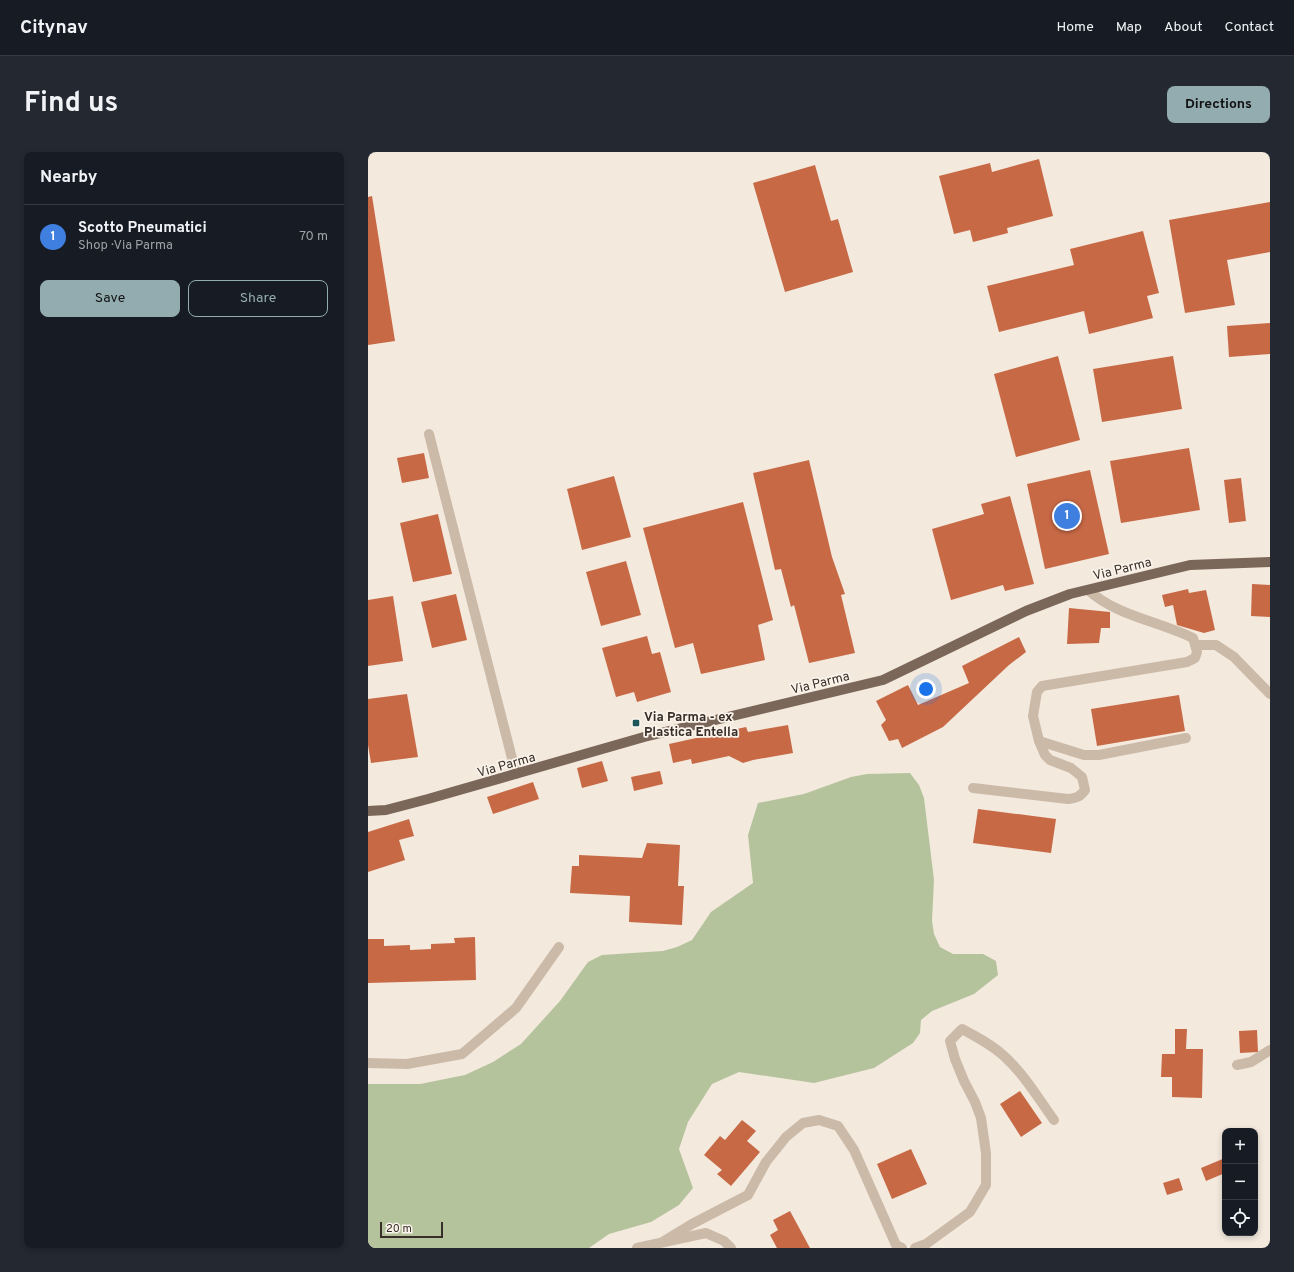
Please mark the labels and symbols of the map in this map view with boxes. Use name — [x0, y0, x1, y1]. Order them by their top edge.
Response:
pin: 1 — [1054, 501, 1080, 531]
street label: Via Parma — [1092, 555, 1153, 585]
street label: Via Parma — [790, 669, 851, 699]
your location — [916, 679, 936, 699]
place label: Via Parma - ex Plastica Entella — [644, 710, 738, 741]
marker: Via Parma - ex Plastica Entella — [631, 718, 641, 728]
street label: Via Parma — [476, 750, 537, 782]
scale bar — [380, 1220, 443, 1239]

